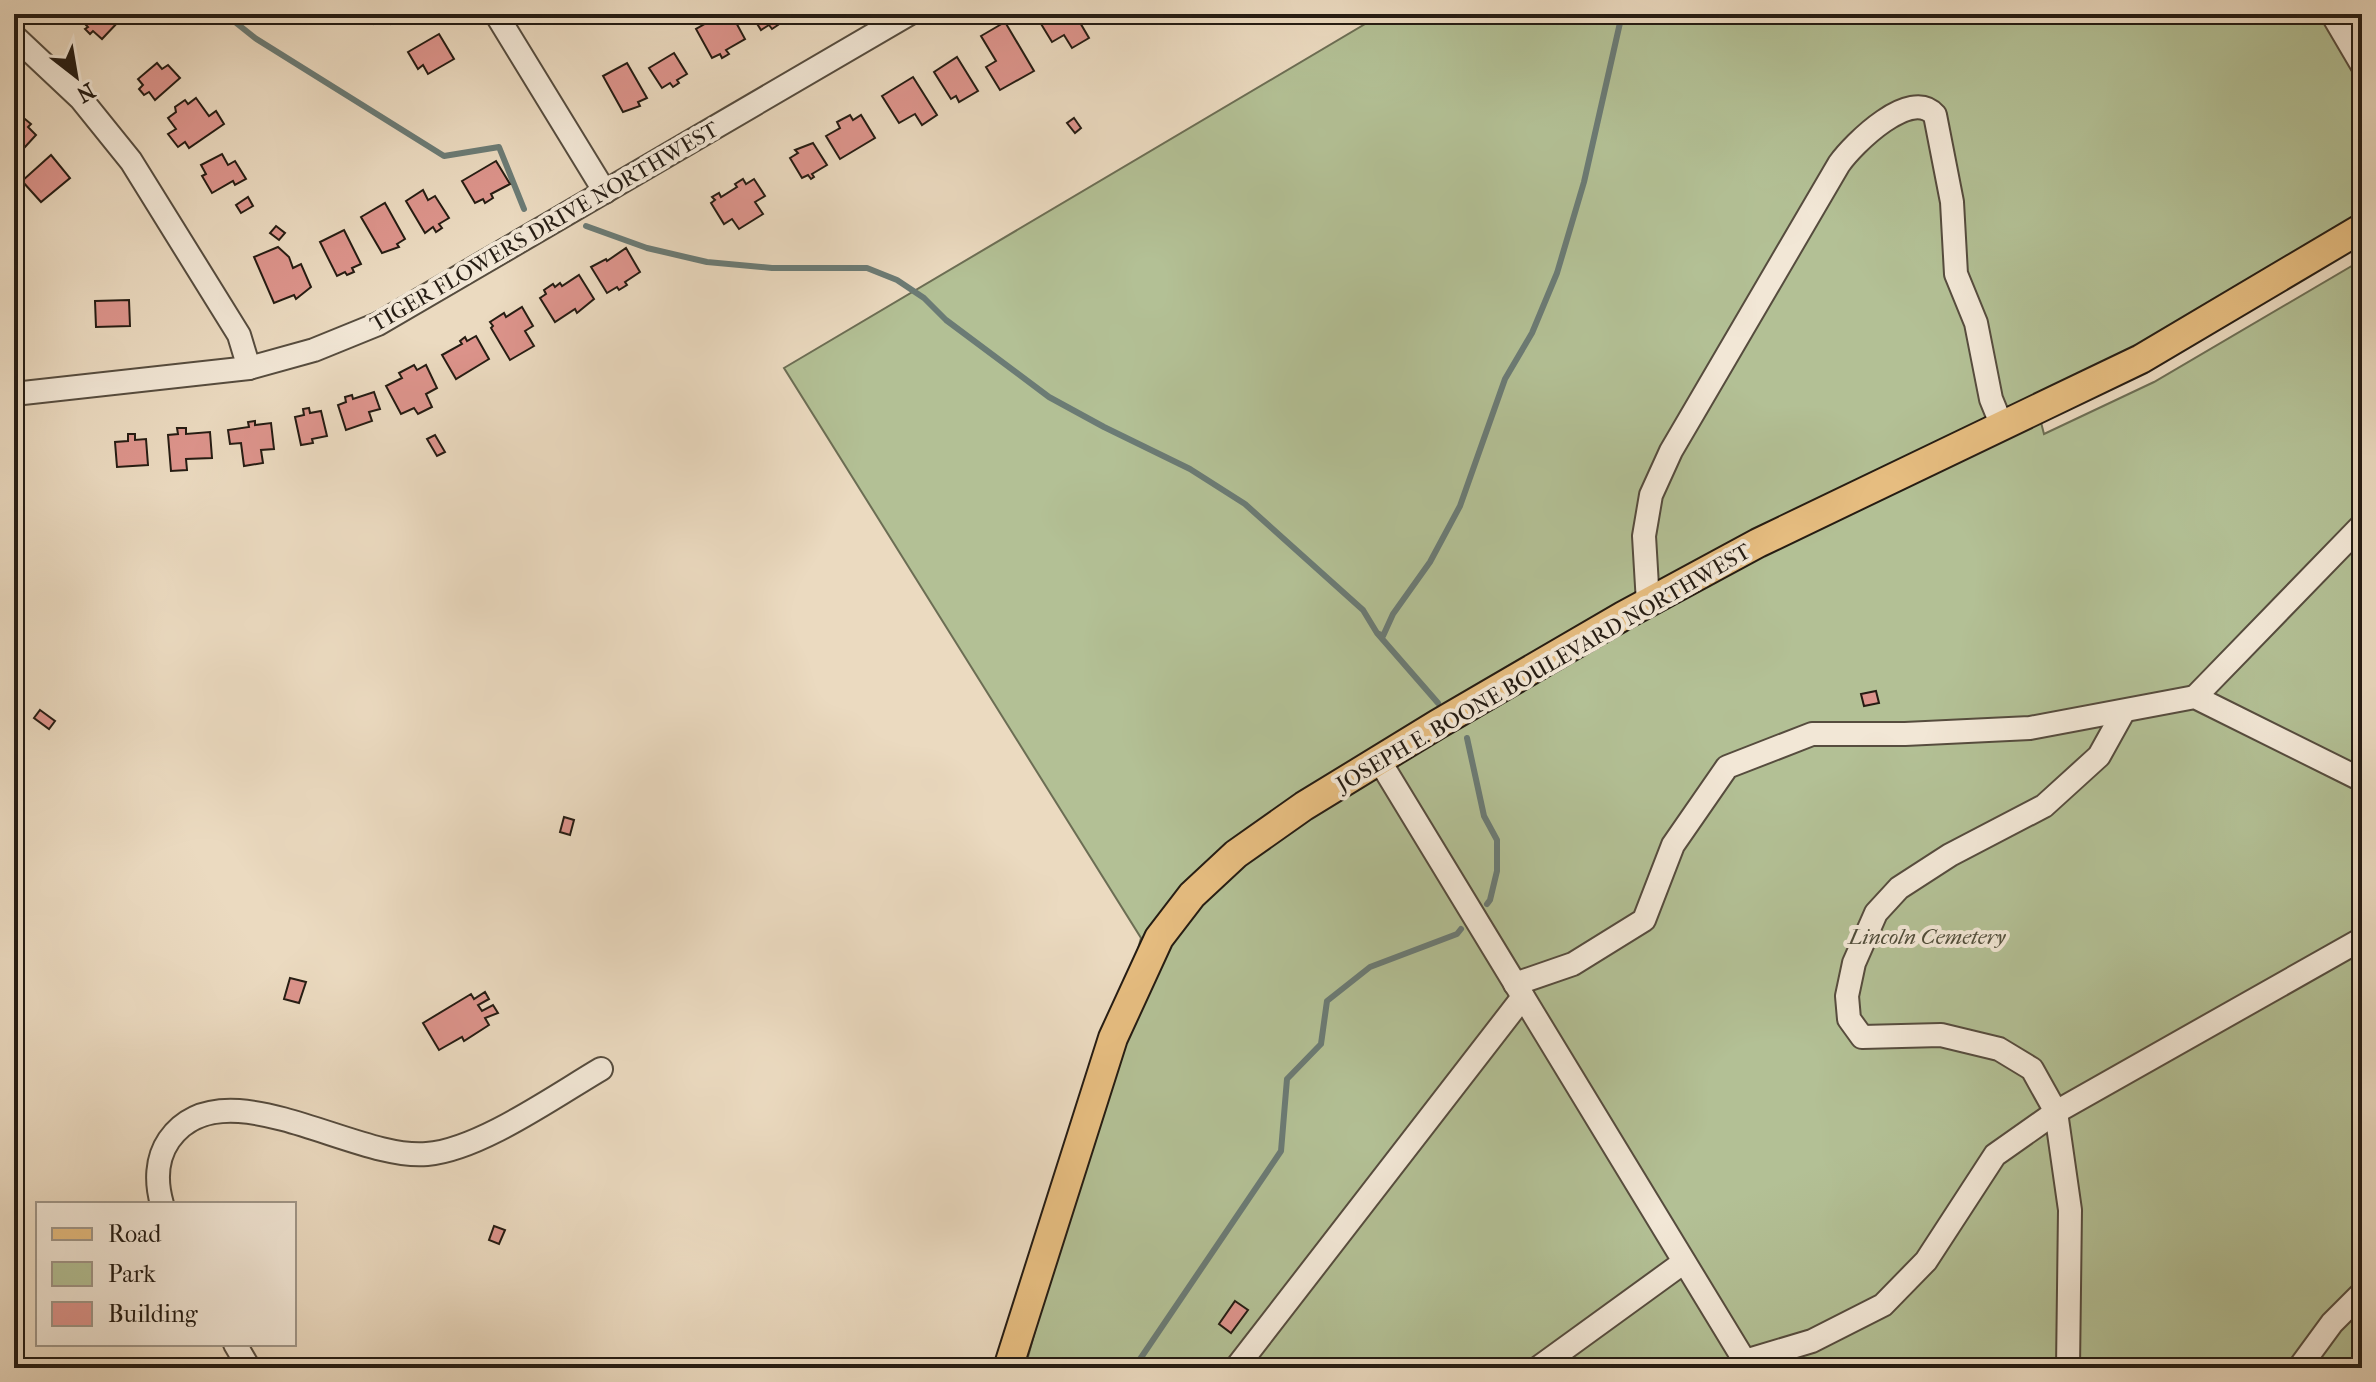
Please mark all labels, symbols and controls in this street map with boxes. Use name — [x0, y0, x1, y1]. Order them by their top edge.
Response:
north arrow — [36, 36, 116, 116]
text: N — [72, 77, 100, 108]
street label: TIGER FLOWERS DRIVE NORTHWEST — [366, 116, 724, 338]
street label: JOSEPH E. BOONE BOULEVARD NORTHWEST — [1330, 538, 1756, 799]
park label: Lincoln Cemetery — [1846, 924, 2007, 950]
legend — [36, 1202, 296, 1346]
text: Road — [108, 1220, 162, 1248]
text: Park — [108, 1260, 156, 1288]
text: Building — [108, 1300, 199, 1328]

